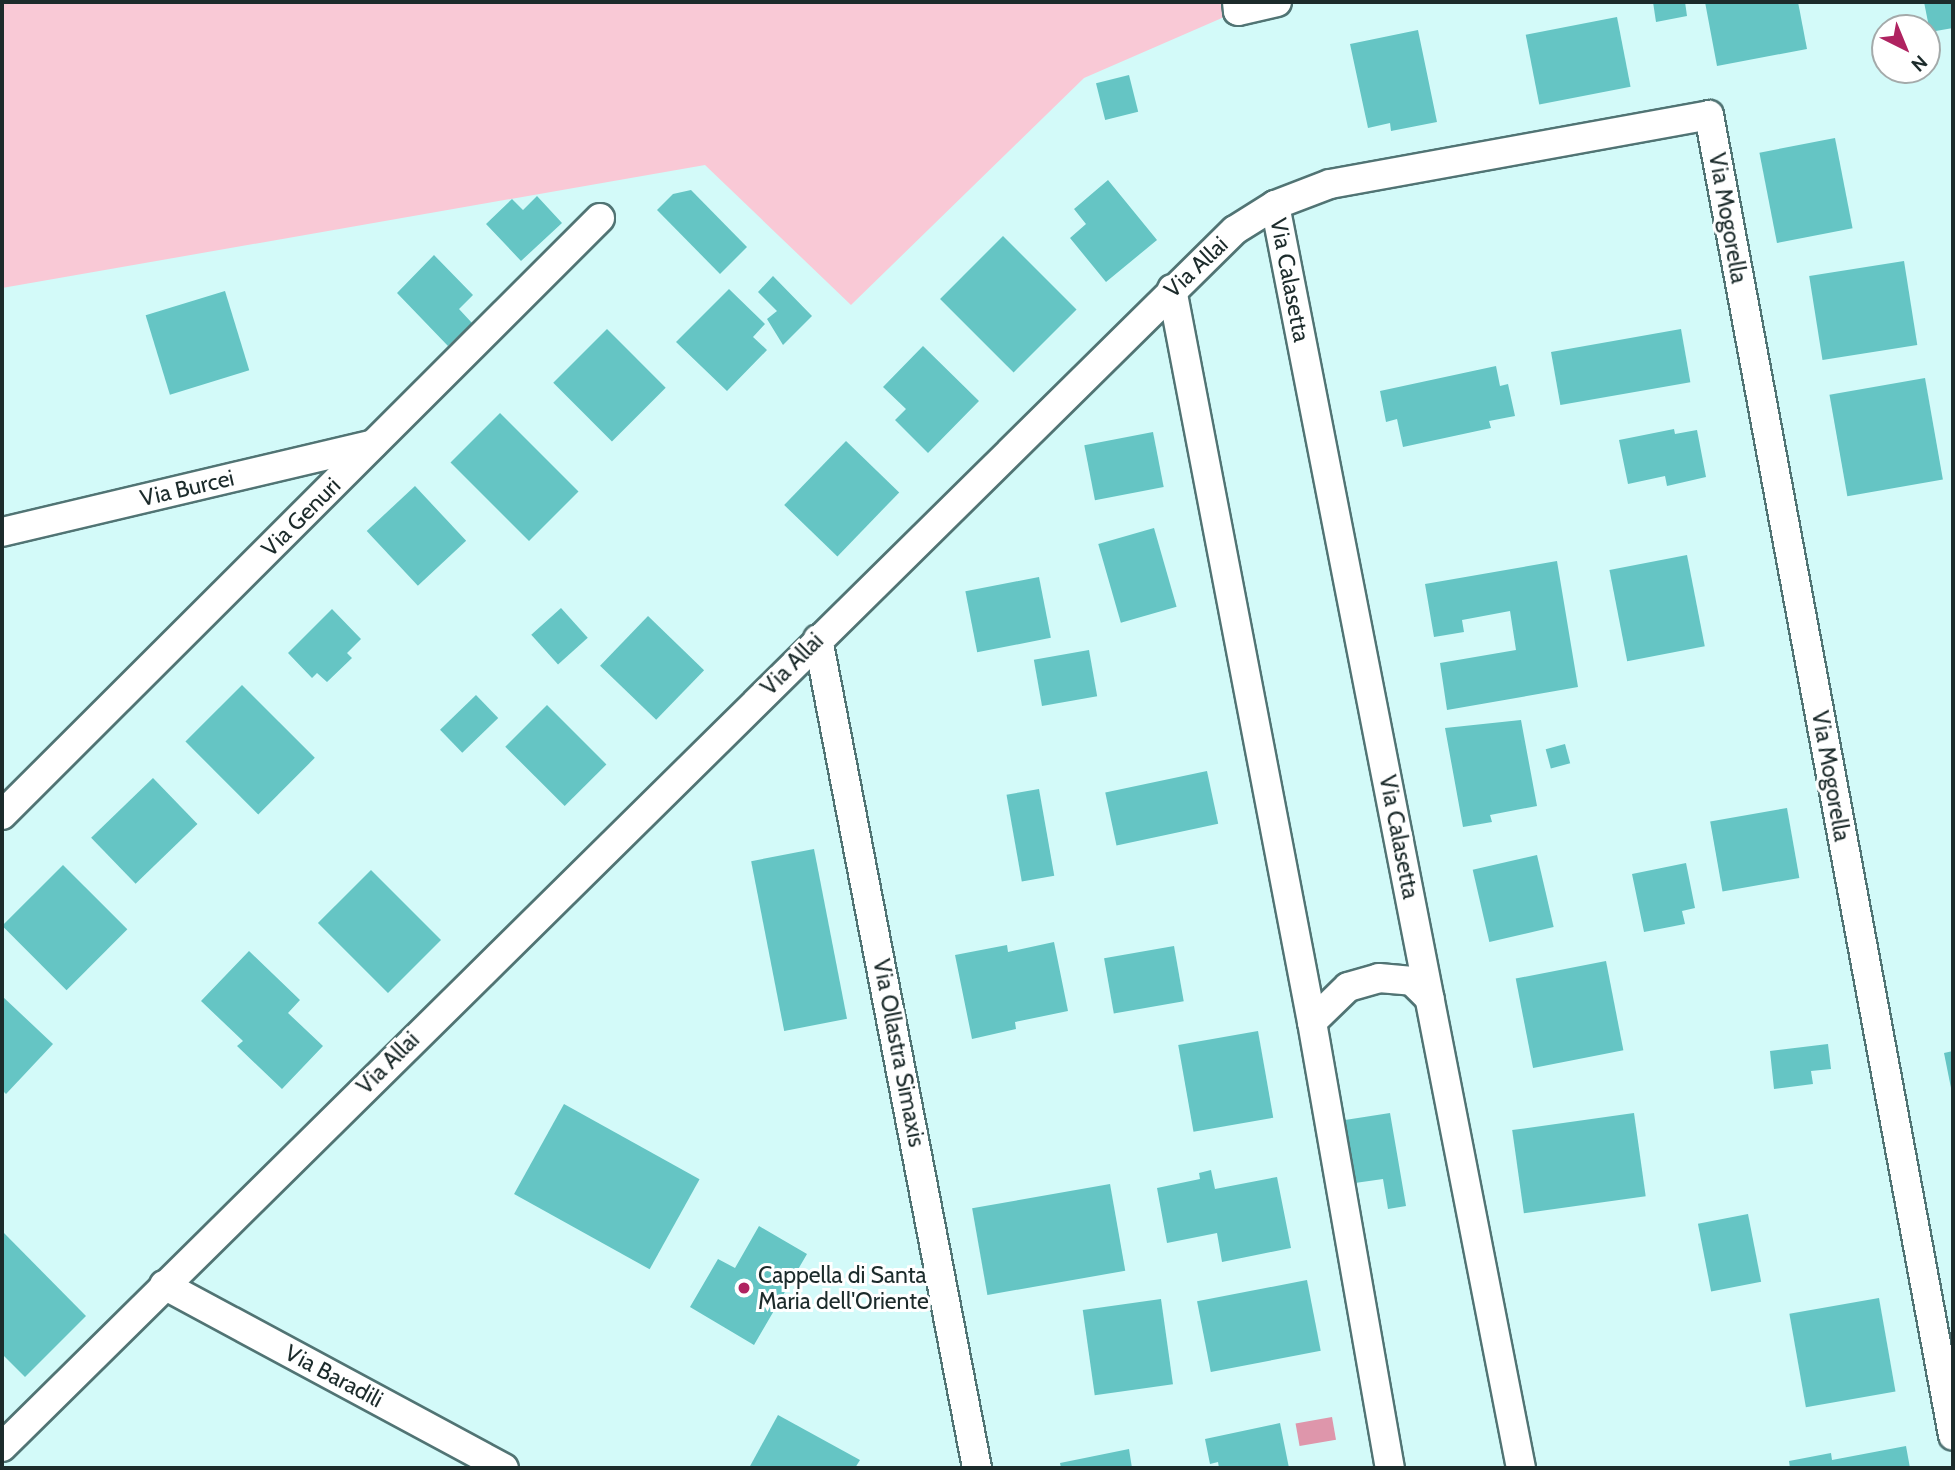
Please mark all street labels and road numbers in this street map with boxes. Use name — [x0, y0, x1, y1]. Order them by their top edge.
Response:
street label: Via Mogorella — [1703, 151, 1753, 285]
street label: Via Calasetta — [1264, 216, 1316, 344]
street label: Via Allai — [1158, 231, 1234, 303]
street label: Via Burcei — [137, 464, 237, 512]
street label: Via Genuri — [256, 472, 346, 562]
street label: Via Allai — [755, 627, 829, 701]
street label: Via Mogorella — [1806, 709, 1856, 843]
street label: Via Calasetta — [1373, 773, 1425, 901]
street label: Via Ollastra Simaxis — [867, 957, 931, 1149]
street label: Via Allai — [351, 1026, 425, 1100]
street label: Via Baradili — [280, 1339, 388, 1413]

